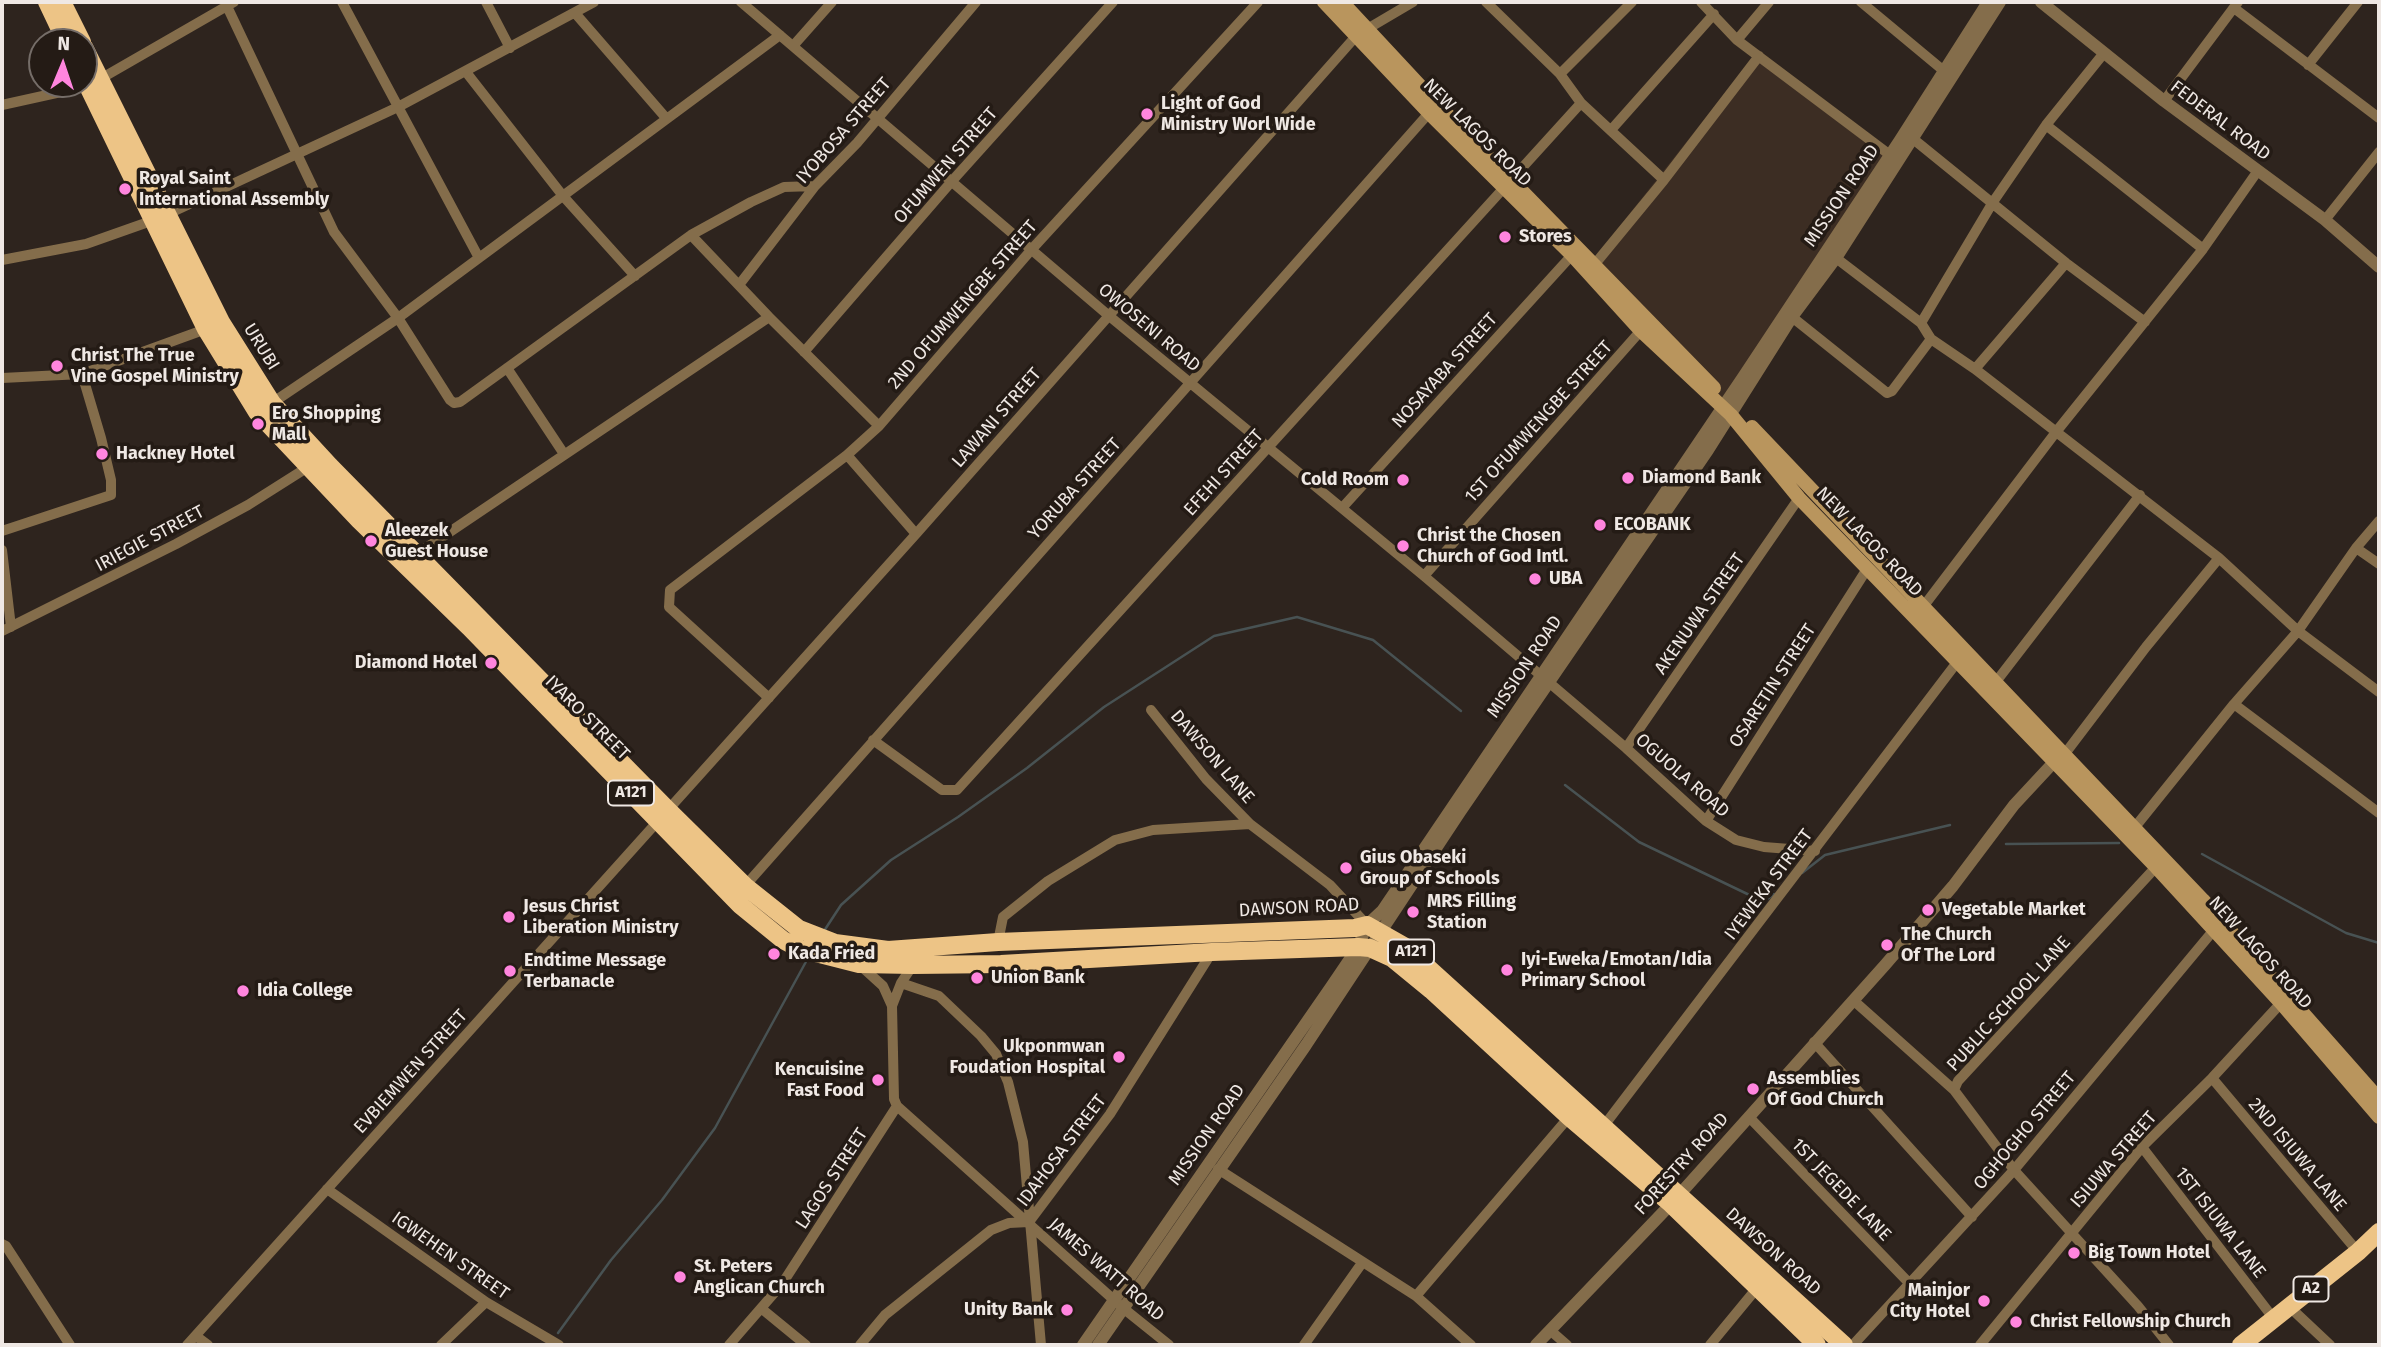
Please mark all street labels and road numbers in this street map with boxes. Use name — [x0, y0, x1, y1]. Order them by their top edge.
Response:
street label: IYOBOSA STREET — [792, 74, 896, 188]
street label: NEW LAGOS ROAD — [1418, 74, 1536, 192]
street label: FEDERAL ROAD — [2166, 76, 2274, 166]
street label: OFUMWEN STREET — [890, 103, 1002, 229]
street label: MISSION ROAD — [1800, 141, 1884, 251]
street label: 2ND OFUMWENGBE STREET — [884, 216, 1042, 394]
street label: OWOSENI ROAD — [1094, 279, 1204, 377]
street label: NOSAYABA STREET — [1388, 309, 1502, 433]
street label: URUBI — [238, 320, 284, 374]
street label: 1ST OFUMWENGBE STREET — [1461, 337, 1617, 507]
street label: LAWANI STREET — [948, 364, 1046, 472]
street label: EFEHI STREET — [1180, 425, 1268, 521]
street label: YORUBA STREET — [1024, 434, 1126, 544]
street label: NEW LAGOS ROAD — [1811, 483, 1927, 601]
street label: IRIEGIE STREET — [92, 501, 208, 577]
street label: AKENUWA STREET — [1650, 549, 1750, 679]
street label: MISSION ROAD — [1483, 612, 1567, 722]
street label: OSARETIN STREET — [1725, 620, 1821, 752]
street label: IYARO STREET — [540, 671, 634, 765]
street label: DAWSON LANE — [1165, 706, 1259, 808]
street label: OGUOLA ROAD — [1631, 729, 1733, 823]
road number: A121 — [608, 780, 654, 806]
street label: IYEWEKA STREET — [1720, 825, 1818, 945]
street label: NEW LAGOS ROAD — [2204, 892, 2316, 1014]
street label: DAWSON ROAD — [1238, 894, 1360, 922]
street label: PUBLIC SCHOOL LANE — [1943, 932, 2075, 1076]
road number: A121 — [1388, 940, 1434, 964]
street label: EVBIEMWEN STREET — [350, 1006, 472, 1138]
street label: OGHOGHO STREET — [1969, 1068, 2081, 1194]
street label: MISSION ROAD — [1164, 1080, 1250, 1190]
street label: IDAHOSA STREET — [1013, 1091, 1111, 1211]
street label: 2ND ISIUWA LANE — [2243, 1094, 2351, 1216]
street label: ISIUWA STREET — [2066, 1107, 2162, 1213]
street label: FORESTRY ROAD — [1630, 1108, 1734, 1220]
street label: LAGOS STREET — [791, 1125, 873, 1233]
street label: 1ST JEGEDE LANE — [1787, 1134, 1895, 1246]
street label: 1ST ISIUWA LANE — [2170, 1163, 2270, 1283]
street label: DAWSON ROAD — [1721, 1204, 1825, 1300]
street label: IGWEHEN STREET — [387, 1207, 513, 1305]
street label: JAMES WATT ROAD — [1044, 1214, 1168, 1326]
road number: A2 — [2294, 1276, 2328, 1302]

